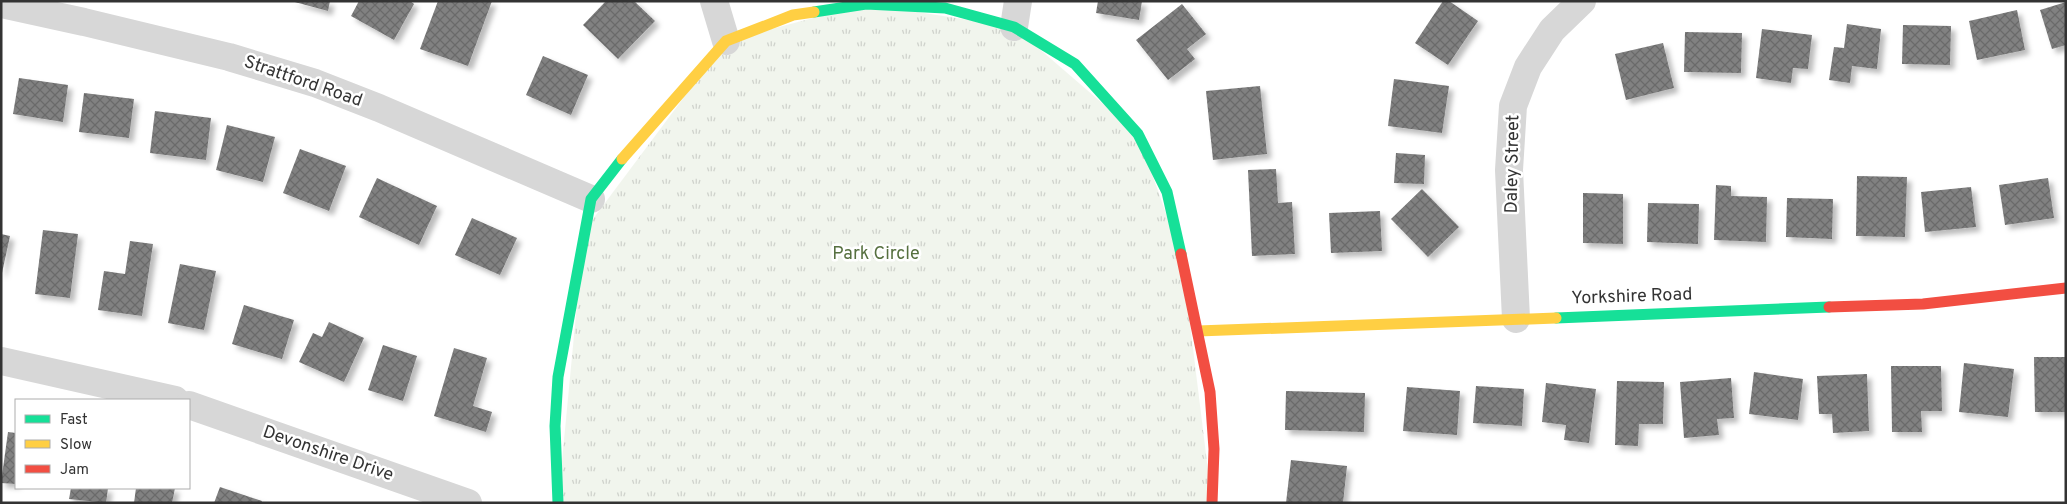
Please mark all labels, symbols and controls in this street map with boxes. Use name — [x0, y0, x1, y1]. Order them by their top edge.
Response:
street label: Strattford Road — [241, 51, 365, 113]
street label: Daley Street — [1501, 114, 1525, 214]
park label: Park Circle — [832, 243, 920, 266]
street label: Yorkshire Road — [1571, 283, 1693, 311]
legend — [15, 399, 190, 489]
text: Fast — [60, 411, 88, 430]
street label: Devonshire Drive — [260, 421, 396, 487]
text: Slow — [60, 436, 92, 455]
text: Jam — [60, 461, 89, 480]

